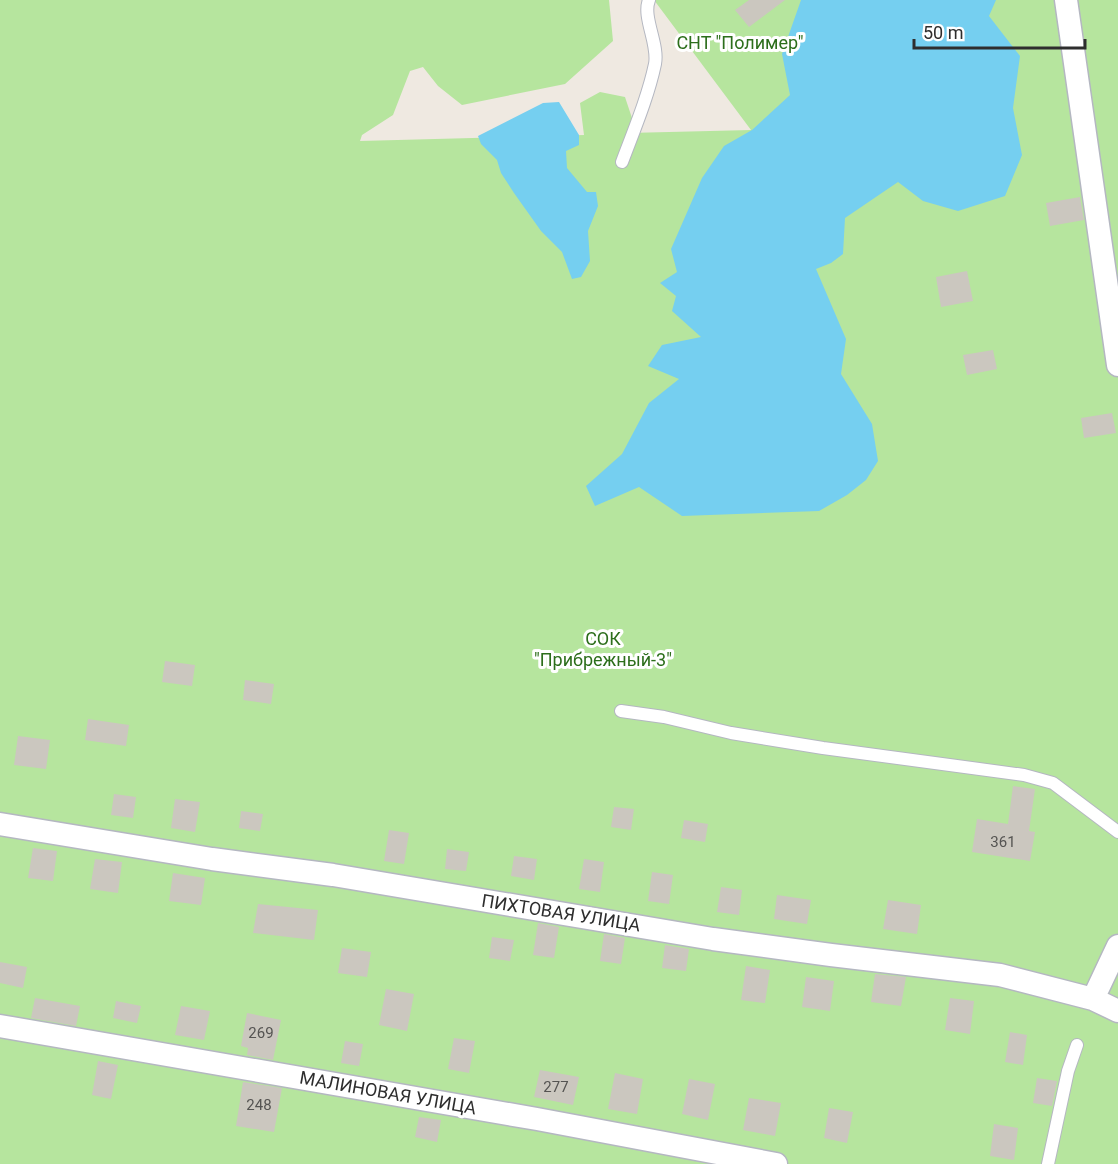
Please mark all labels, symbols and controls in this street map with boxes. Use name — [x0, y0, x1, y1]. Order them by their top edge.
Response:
scale bar — [914, 12, 1085, 50]
text: 50 m — [923, 22, 963, 43]
park label: СНТ "Полимер" — [676, 32, 804, 53]
park label: СОК "Прибрежный-3" — [534, 628, 672, 670]
house number: 361 — [990, 833, 1016, 851]
street label: ПИХТОВАЯ УЛИЦА — [480, 890, 642, 935]
house number: 269 — [248, 1024, 274, 1042]
street label: МАЛИНОВАЯ УЛИЦА — [298, 1067, 478, 1118]
house number: 277 — [543, 1078, 569, 1096]
house number: 248 — [246, 1096, 272, 1114]

